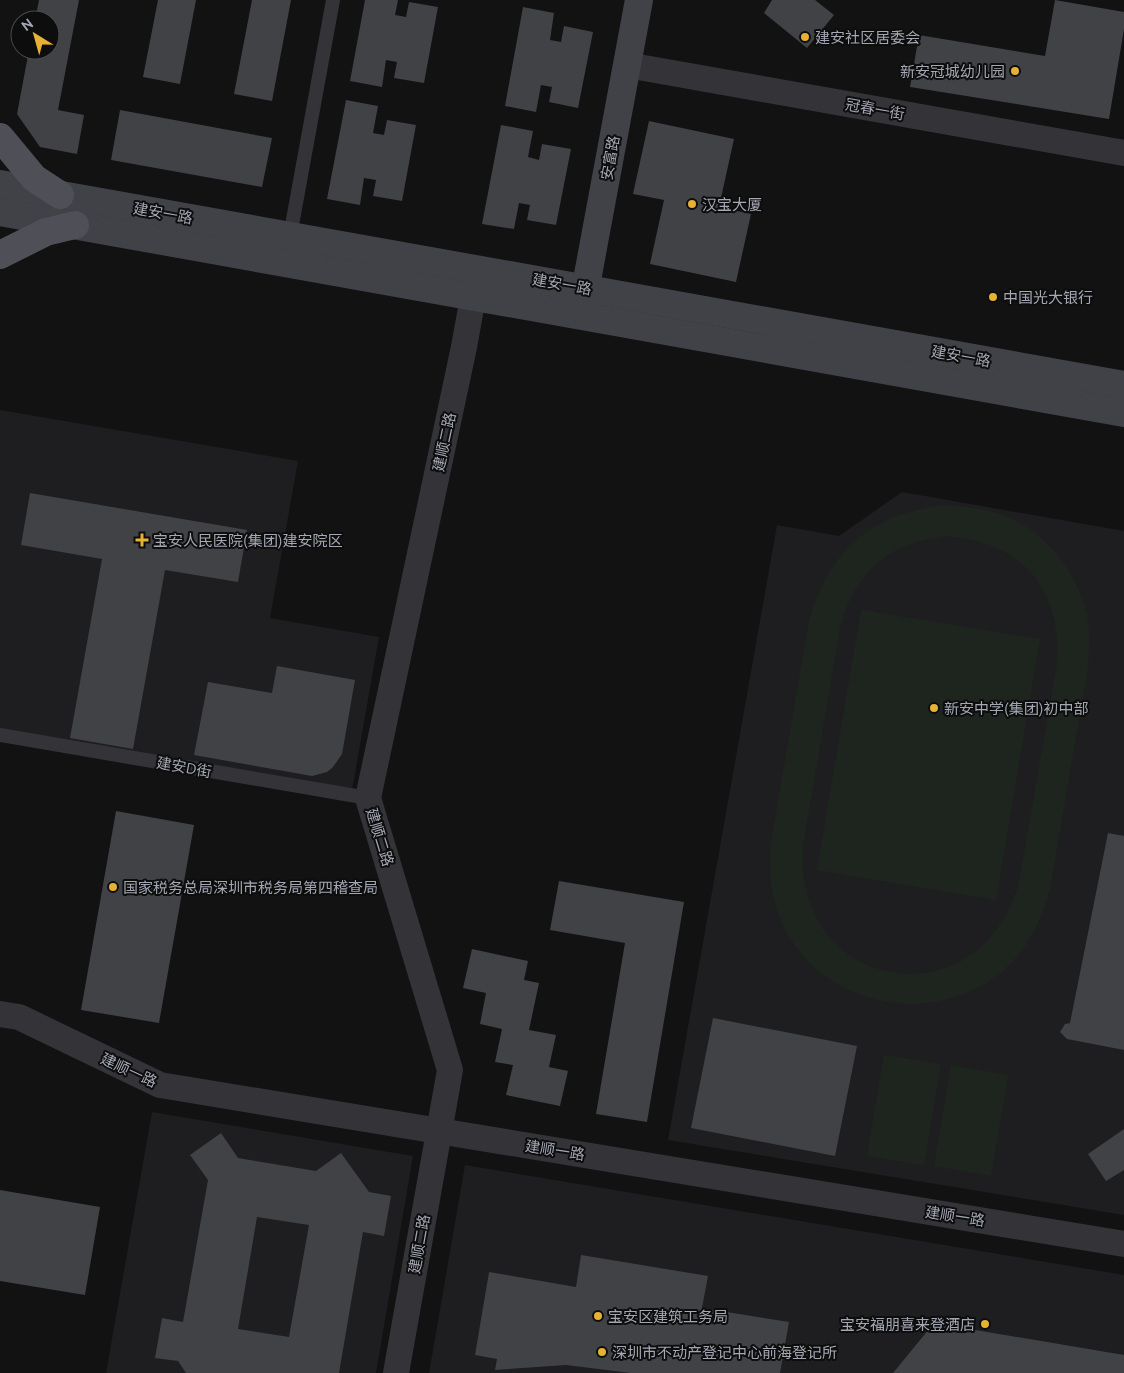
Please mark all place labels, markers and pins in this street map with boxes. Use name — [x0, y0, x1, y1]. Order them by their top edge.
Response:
place label: 建安社区居委会 — [815, 29, 920, 46]
marker: 建安社区居委会 — [799, 31, 811, 43]
place label: 新安冠城幼儿园 — [900, 63, 1005, 80]
marker: 新安冠城幼儿园 — [1009, 65, 1021, 77]
place label: 汉宝大厦 — [702, 196, 762, 213]
marker: 汉宝大厦 — [686, 198, 698, 210]
place label: 中国光大银行 — [1003, 289, 1093, 306]
marker: 中国光大银行 — [987, 291, 999, 303]
place label: 宝安人民医院(集团)建安院区 — [153, 532, 342, 549]
marker: 宝安人民医院(集团)建安院区 — [135, 533, 149, 547]
place label: 新安中学(集团)初中部 — [944, 700, 1088, 717]
marker: 新安中学(集团)初中部 — [928, 702, 940, 714]
place label: 国家税务总局深圳市税务局第四稽查局 — [123, 879, 378, 896]
marker: 国家税务总局深圳市税务局第四稽查局 — [107, 881, 119, 893]
place label: 宝安区建筑工务局 — [608, 1308, 728, 1325]
marker: 宝安区建筑工务局 — [592, 1310, 604, 1322]
place label: 宝安福朋喜来登酒店 — [840, 1316, 975, 1333]
marker: 宝安福朋喜来登酒店 — [979, 1318, 991, 1330]
place label: 深圳市不动产登记中心前海登记所 — [612, 1344, 837, 1361]
marker: 深圳市不动产登记中心前海登记所 — [596, 1346, 608, 1358]

